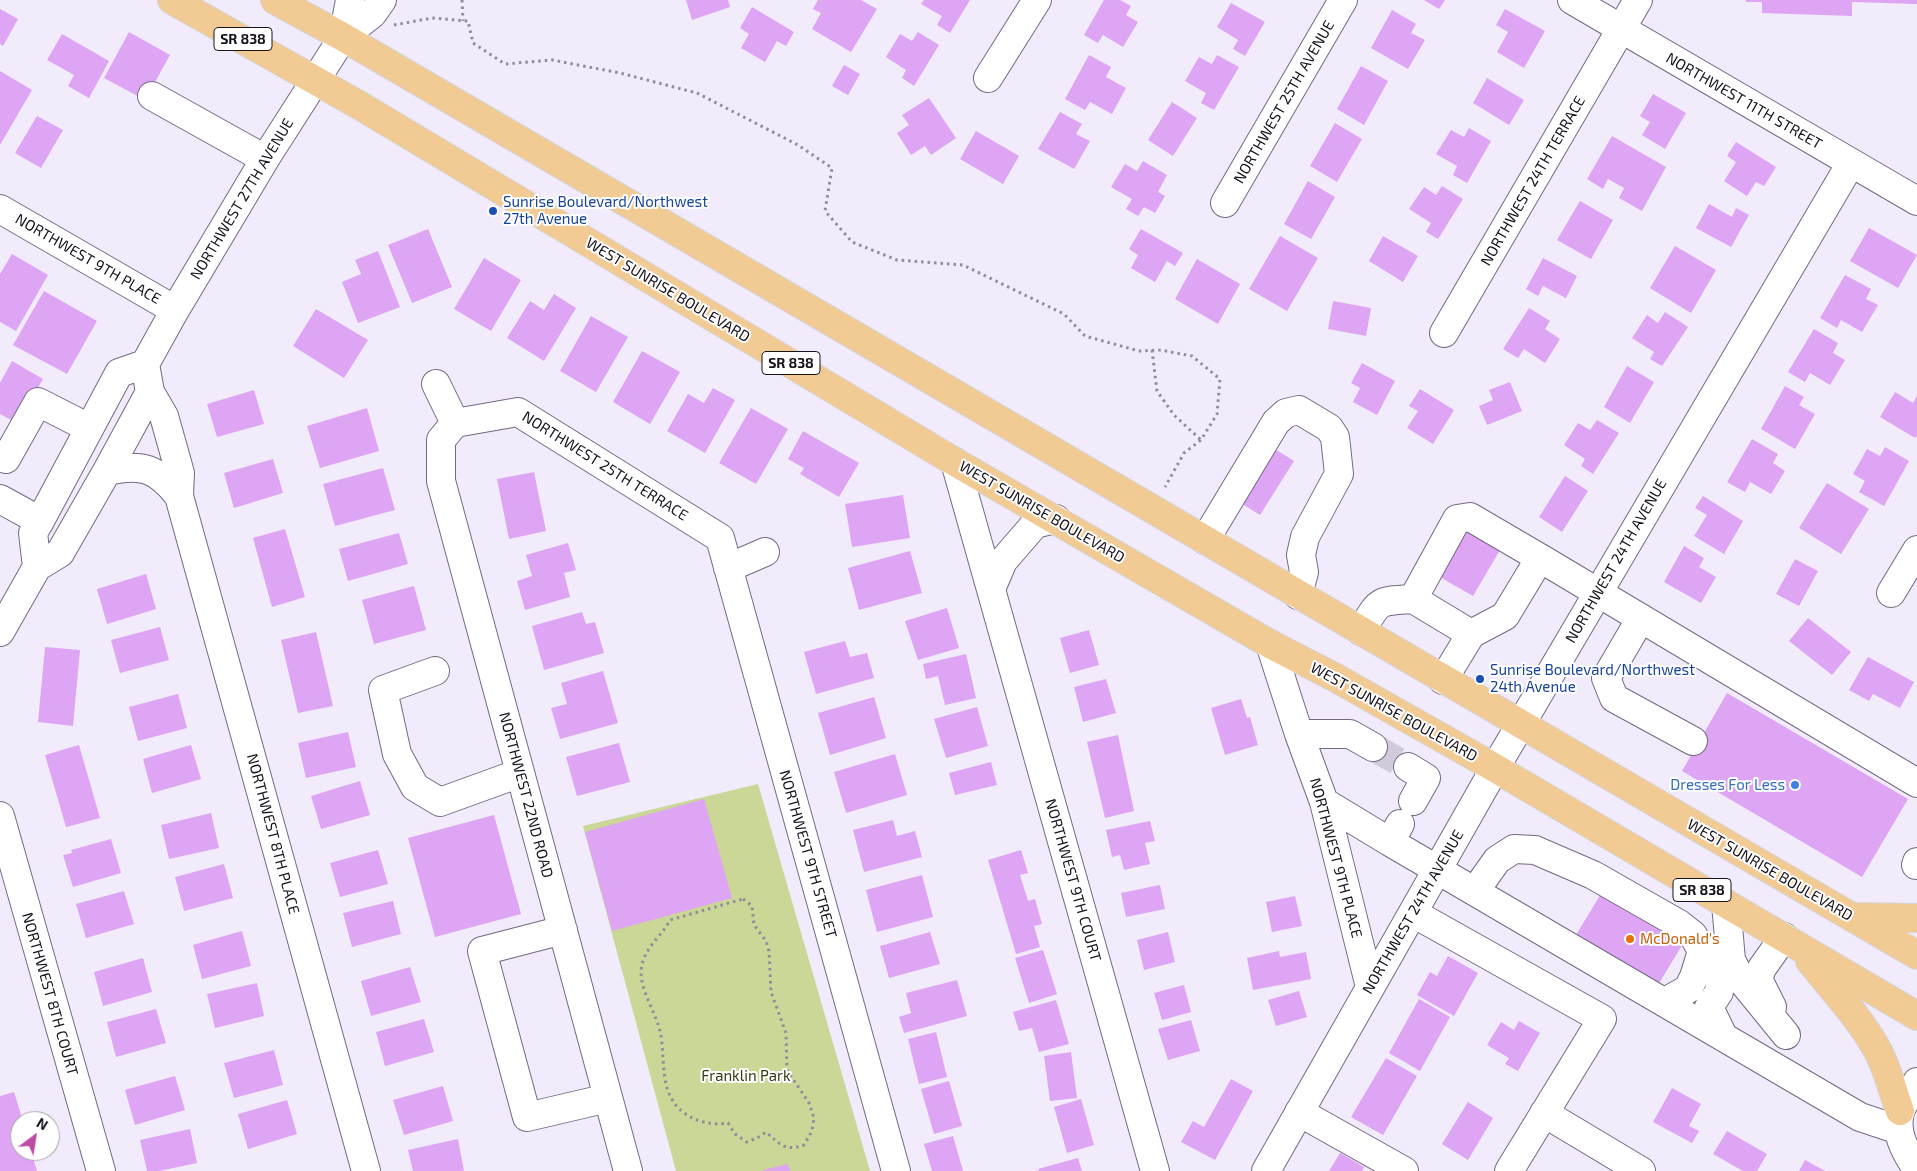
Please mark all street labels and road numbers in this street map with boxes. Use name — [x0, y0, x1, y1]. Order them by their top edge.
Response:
street label: NORTHWEST 25TH AVENUE — [1230, 17, 1338, 187]
road number: SR 838 — [214, 28, 272, 50]
street label: NORTHWEST 11TH STREET — [1663, 49, 1825, 153]
street label: NORTHWEST 24TH TERRACE — [1477, 93, 1589, 269]
street label: NORTHWEST 27TH AVENUE — [187, 115, 297, 283]
street label: NORTHWEST 9TH PLACE — [12, 210, 164, 308]
street label: WEST SUNRISE BOULEVARD — [583, 234, 753, 346]
road number: SR 838 — [762, 352, 820, 374]
street label: NORTHWEST 25TH TERRACE — [519, 408, 691, 524]
street label: WEST SUNRISE BOULEVARD — [956, 457, 1128, 567]
street label: NORTHWEST 24TH AVENUE — [1562, 476, 1670, 646]
street label: WEST SUNRISE BOULEVARD — [1307, 659, 1481, 765]
street label: NORTHWEST 22ND ROAD — [495, 710, 557, 880]
street label: NORTHWEST 8TH PLACE — [243, 752, 303, 916]
street label: NORTHWEST 9TH STREET — [775, 768, 841, 940]
street label: NORTHWEST 9TH PLACE — [1306, 776, 1366, 940]
street label: NORTHWEST 9TH COURT — [1041, 797, 1105, 963]
street label: WEST SUNRISE BOULEVARD — [1684, 815, 1856, 925]
street label: NORTHWEST 24TH AVENUE — [1359, 827, 1467, 997]
road number: SR 838 — [1673, 878, 1731, 902]
street label: NORTHWEST 8TH COURT — [18, 910, 82, 1078]

